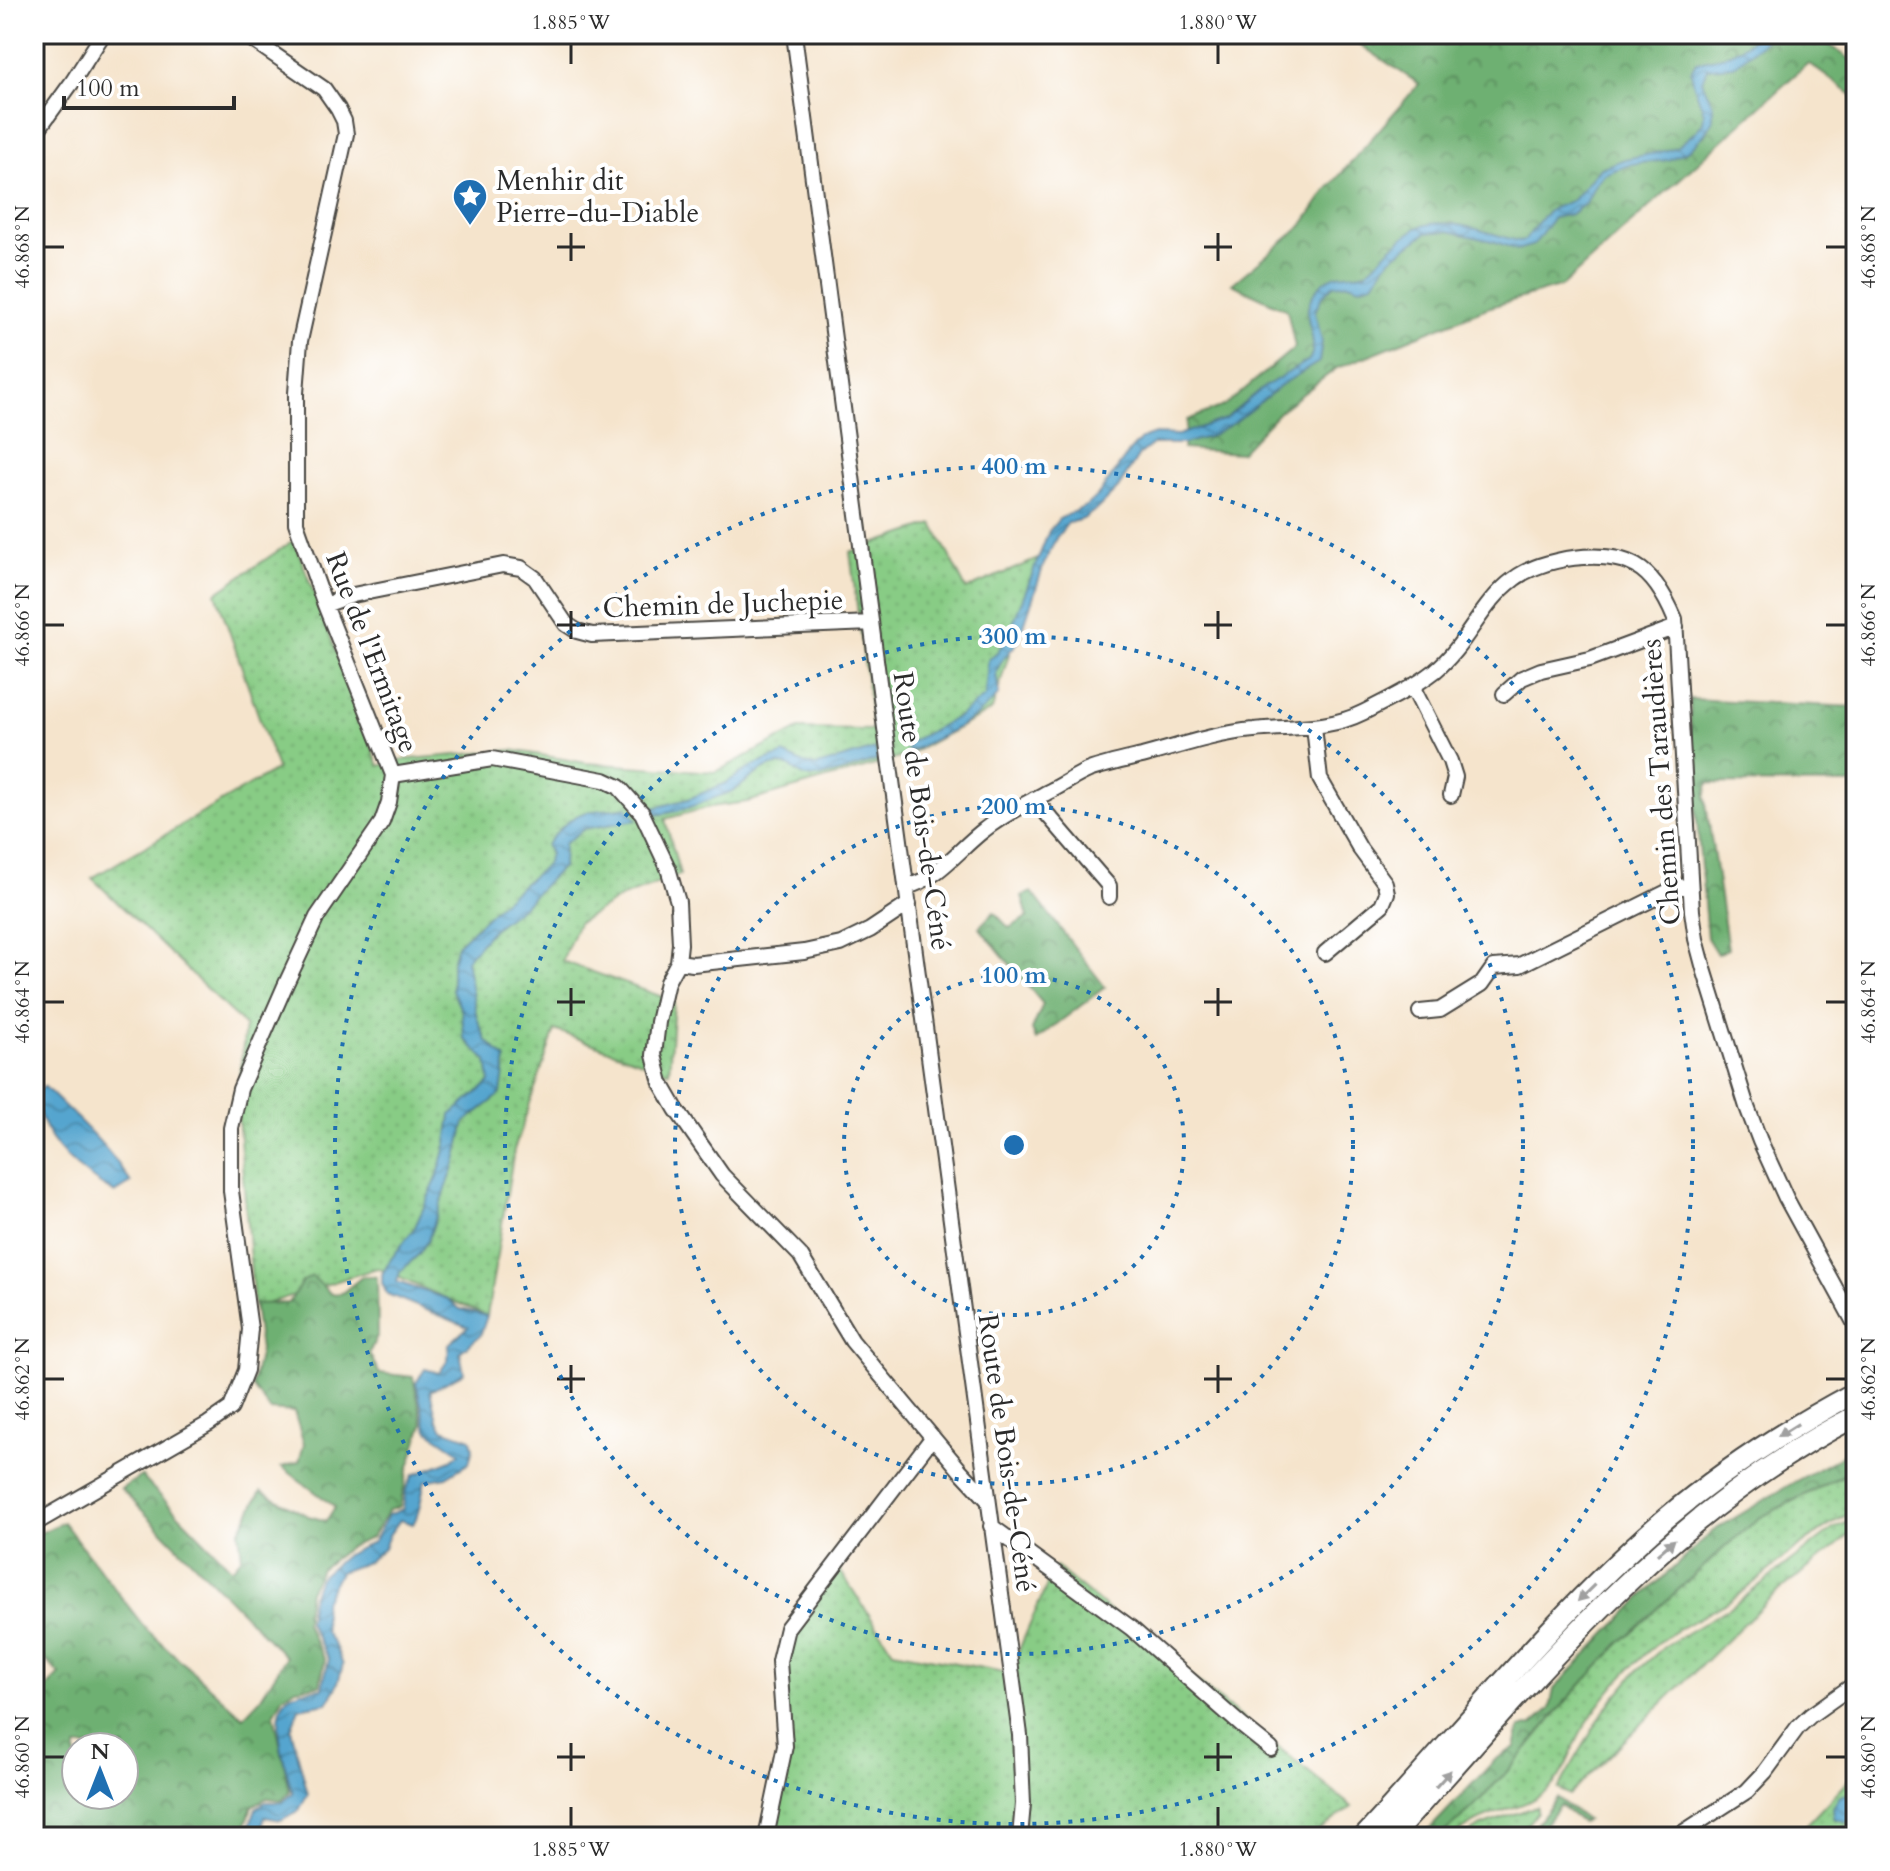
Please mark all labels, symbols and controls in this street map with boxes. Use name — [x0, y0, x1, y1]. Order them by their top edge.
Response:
text: 1.885°W — [532, 9, 611, 36]
text: 1.880°W — [1179, 9, 1258, 36]
scale bar — [64, 60, 234, 110]
text: 100 m — [76, 72, 140, 105]
place label: Menhir dit Pierre-du-Diable — [496, 162, 699, 232]
place icon: Menhir dit Pierre-du-Diable — [451, 177, 489, 227]
text: 46.868°N — [9, 205, 36, 289]
text: 46.868°N — [1855, 205, 1882, 289]
text: 400 m — [981, 450, 1048, 483]
street label: Rue de l'Ermitage — [316, 547, 428, 758]
street label: Chemin de Juchepie — [602, 581, 844, 627]
text: 46.866°N — [9, 583, 36, 667]
text: 46.866°N — [1855, 583, 1882, 667]
text: 300 m — [981, 620, 1048, 653]
street label: Chemin des Taraudières — [1632, 637, 1690, 926]
street label: Route de Bois-de-Céné — [884, 669, 960, 953]
text: 200 m — [981, 790, 1048, 823]
text: 100 m — [981, 959, 1048, 992]
text: 46.864°N — [9, 960, 36, 1044]
text: 46.864°N — [1855, 960, 1882, 1044]
centre of rings — [1000, 1131, 1028, 1159]
street label: Route de Bois-de-Céné — [969, 1311, 1045, 1595]
text: 46.862°N — [9, 1337, 36, 1421]
text: 46.862°N — [1855, 1337, 1882, 1421]
one-way arrow — [1777, 1423, 1799, 1437]
one-way arrow — [1656, 1538, 1675, 1556]
one-way arrow — [1578, 1583, 1596, 1602]
text: 46.860°N — [9, 1715, 36, 1799]
text: 46.860°N — [1855, 1715, 1882, 1799]
north arrow — [60, 1731, 140, 1811]
text: N — [90, 1737, 110, 1767]
one-way arrow — [1434, 1770, 1452, 1789]
text: 1.885°W — [532, 1836, 611, 1863]
text: 1.880°W — [1179, 1836, 1258, 1863]

